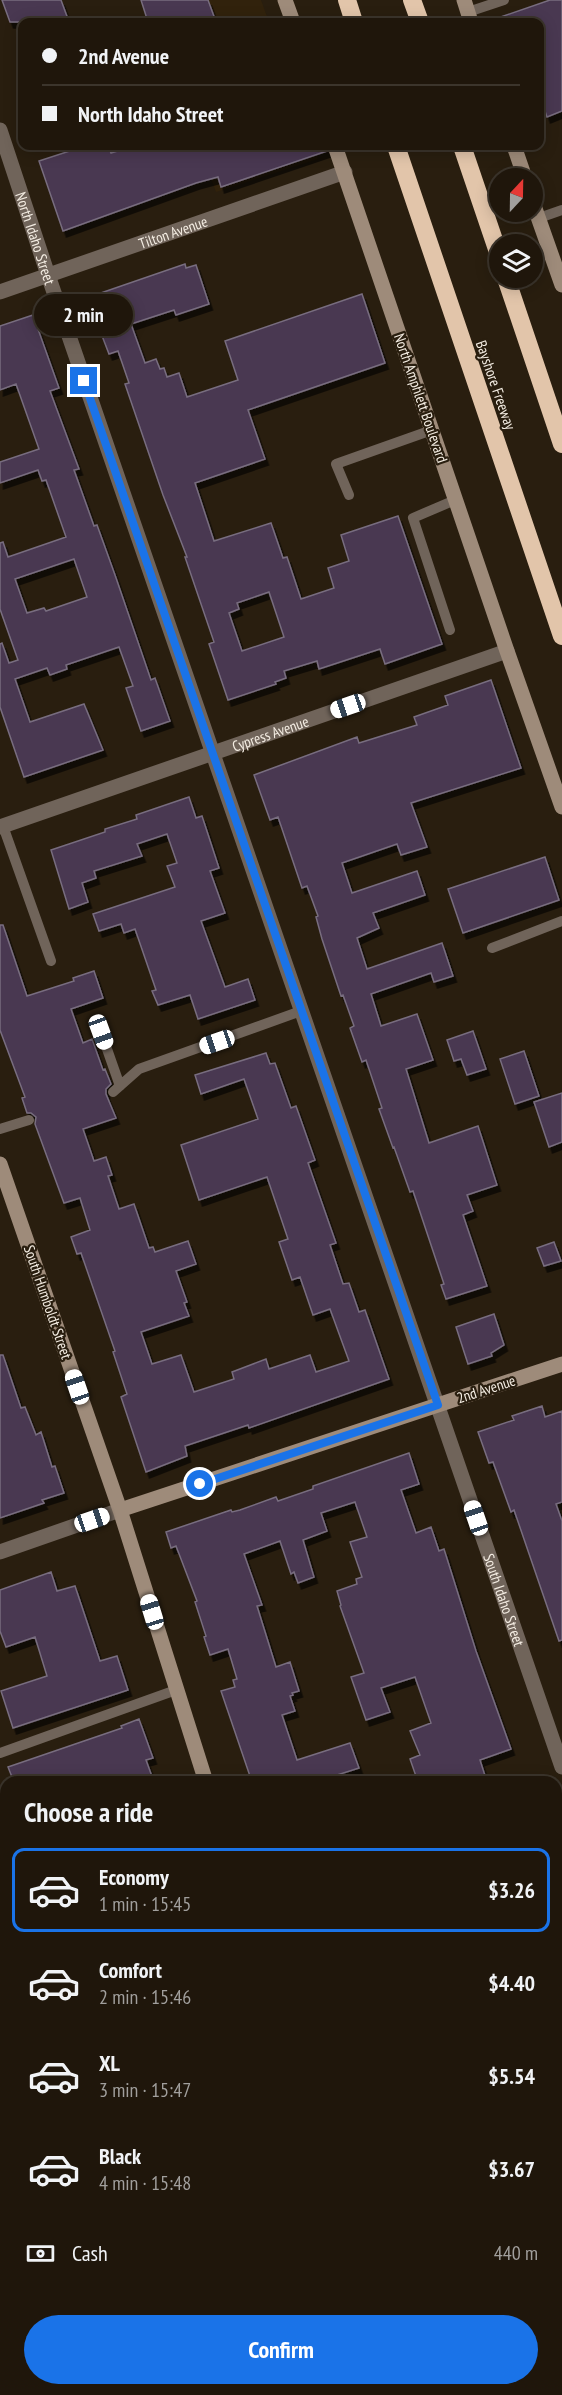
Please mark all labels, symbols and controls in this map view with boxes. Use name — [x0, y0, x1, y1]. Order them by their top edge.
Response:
text: 2nd Avenue — [78, 42, 169, 70]
text: North Idaho Street — [78, 100, 224, 128]
north arrow — [489, 168, 543, 222]
map controls — [489, 168, 543, 288]
street label: North Idaho Street — [12, 189, 60, 287]
street label: Tilton Avenue — [136, 211, 210, 253]
button: layers — [489, 234, 543, 288]
callout: 2 min — [34, 294, 134, 336]
text: 2 min — [63, 302, 104, 328]
street label: North Amphlett Boulevard — [390, 331, 452, 465]
street label: Bayshore Freeway — [472, 338, 520, 433]
route end — [70, 367, 97, 394]
car — [328, 692, 368, 720]
street label: Cypress Avenue — [229, 711, 311, 755]
car — [86, 1012, 116, 1052]
car — [197, 1028, 237, 1056]
street label: South Humboldt Street — [20, 1243, 76, 1361]
car — [63, 1367, 91, 1407]
street label: 2nd Avenue — [454, 1371, 518, 1407]
route start — [186, 1470, 213, 1497]
car — [462, 1498, 490, 1538]
car — [72, 1506, 112, 1534]
street label: South Idaho Street — [480, 1551, 529, 1649]
car — [138, 1592, 166, 1632]
text: Choose a ride — [24, 1795, 153, 1829]
icon: car — [27, 1863, 81, 1917]
text: Economy — [99, 1863, 169, 1891]
text: $3.26 — [488, 1876, 535, 1904]
text: 1 min · 15:45 — [99, 1891, 191, 1917]
icon: car — [27, 1956, 81, 2010]
text: Comfort — [99, 1956, 162, 1984]
text: $4.40 — [488, 1969, 535, 1997]
text: 2 min · 15:46 — [99, 1984, 191, 2010]
icon: car — [27, 2049, 81, 2103]
text: XL — [99, 2049, 120, 2077]
text: $5.54 — [488, 2062, 535, 2090]
text: 3 min · 15:47 — [99, 2077, 191, 2103]
icon: car — [27, 2142, 81, 2196]
text: Black — [99, 2142, 141, 2170]
text: $3.67 — [488, 2155, 535, 2183]
text: 4 min · 15:48 — [99, 2170, 191, 2196]
icon: cash — [24, 2237, 57, 2270]
text: Cash — [72, 2239, 108, 2267]
text: 440 m — [494, 2240, 538, 2266]
button: Confirm — [24, 2315, 538, 2384]

